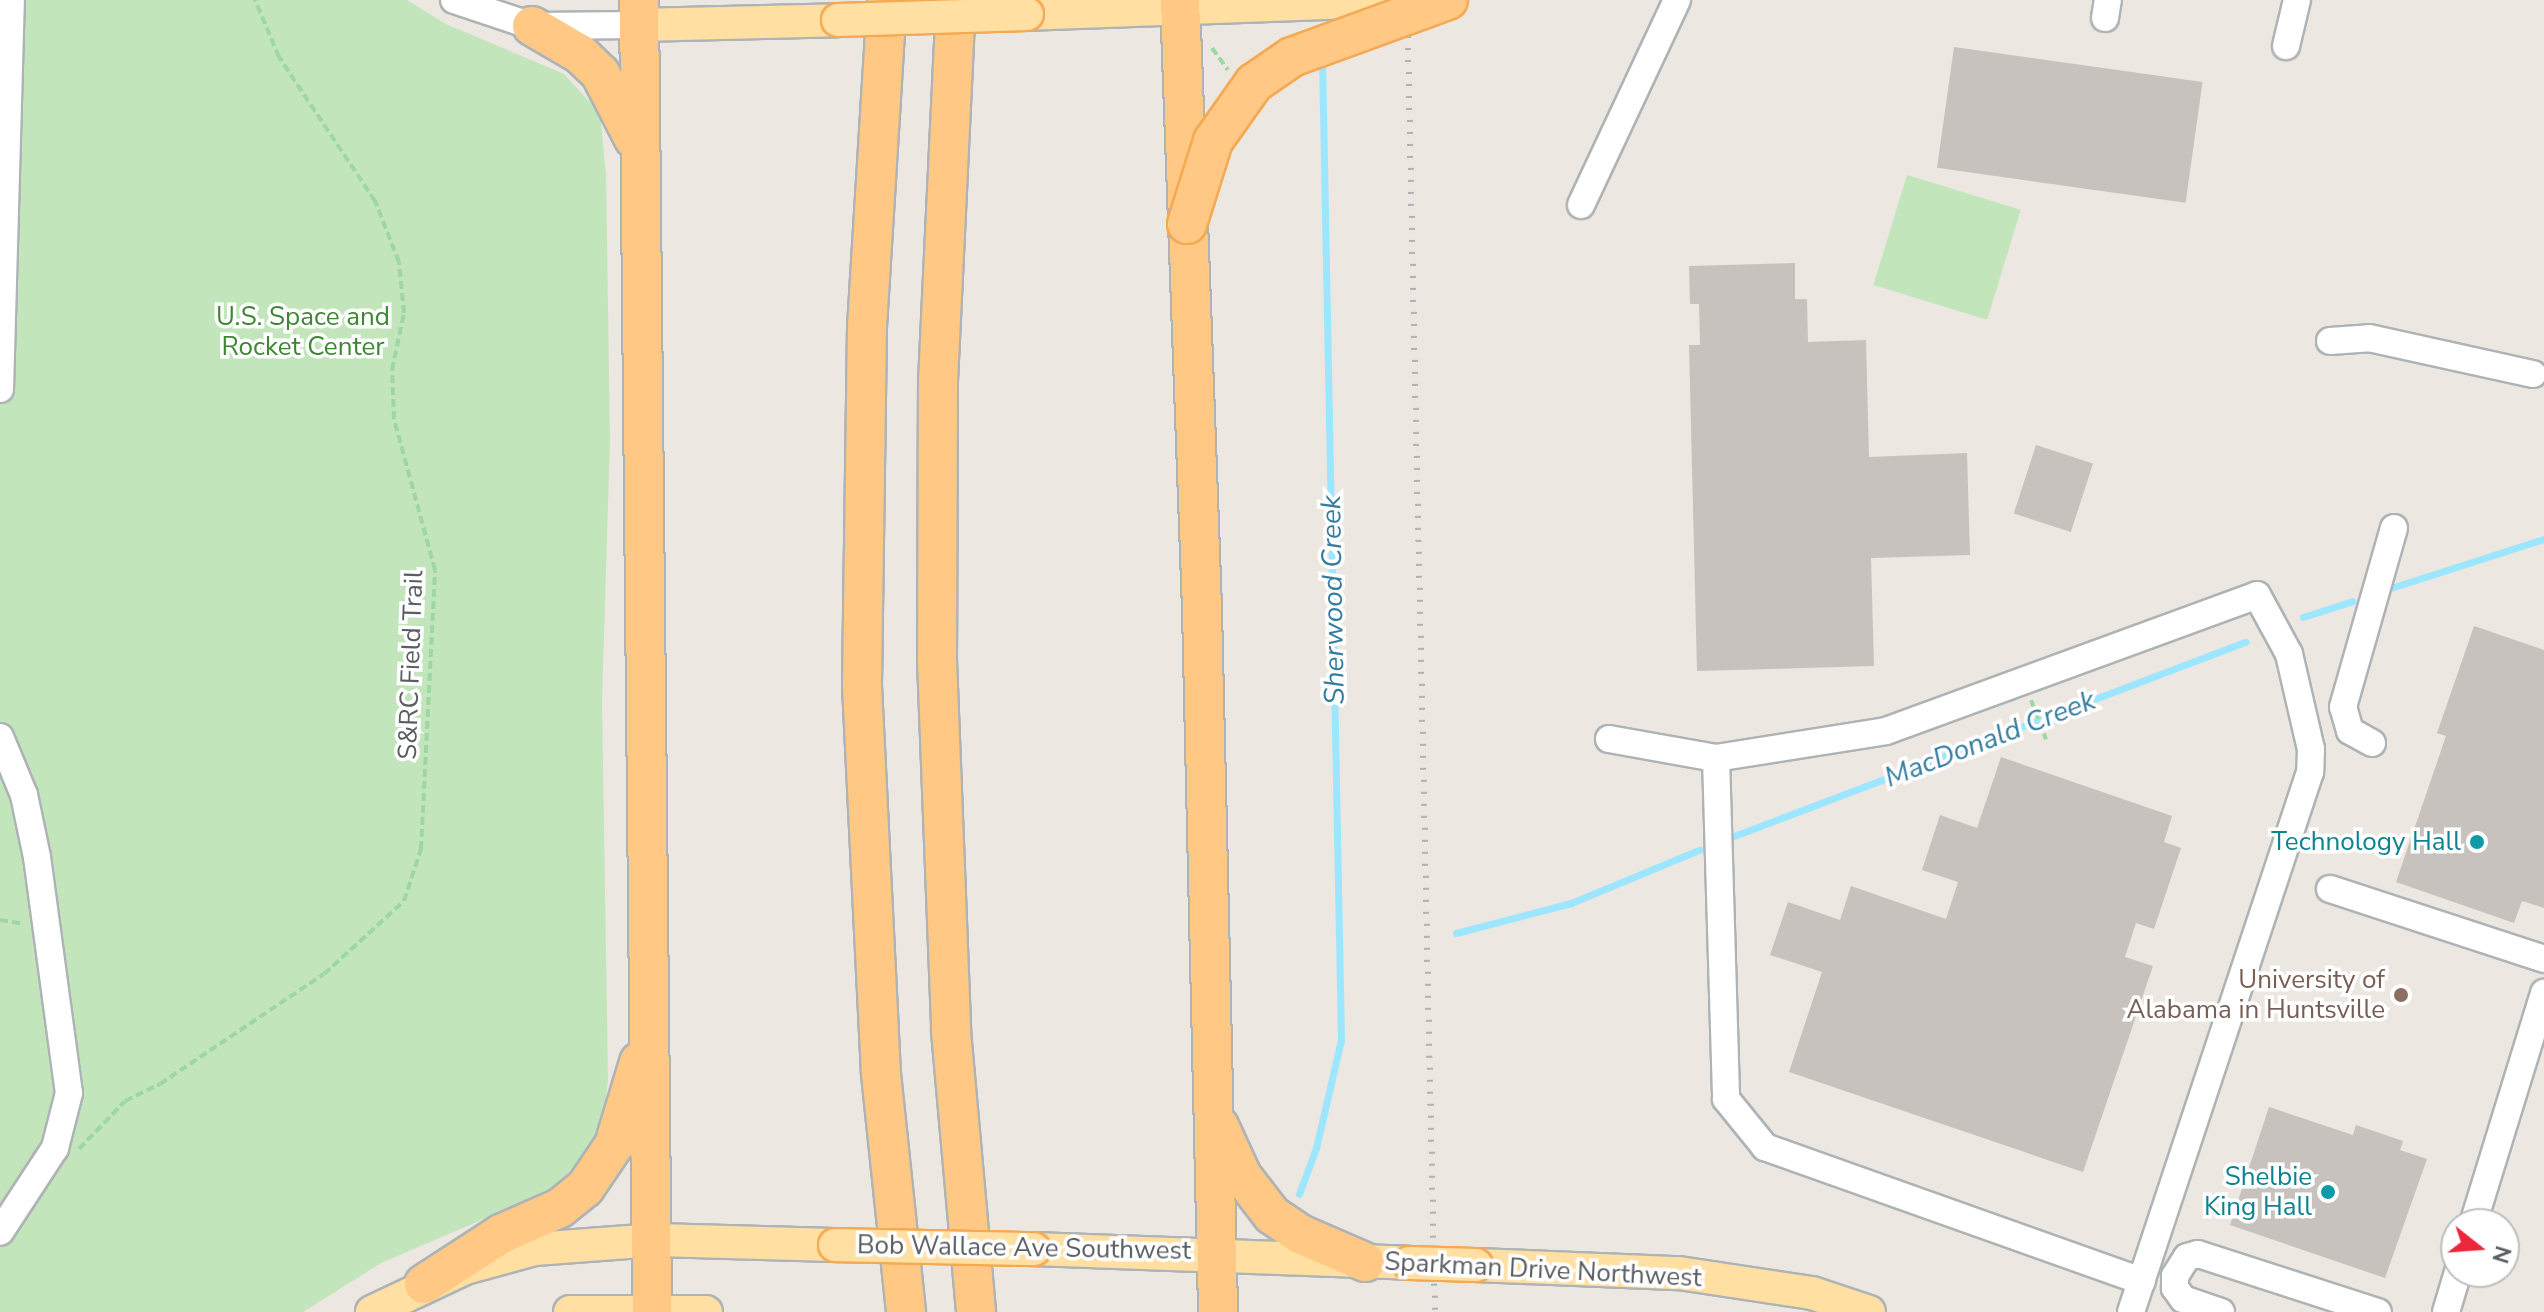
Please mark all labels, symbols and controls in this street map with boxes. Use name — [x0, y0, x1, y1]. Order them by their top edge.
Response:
park label: U.S. Space and Rocket Center — [216, 301, 390, 362]
water label: Sherwood Creek — [1314, 495, 1352, 705]
street label: S&RC Field Trail — [392, 570, 430, 760]
water label: MacDonald Creek — [1880, 683, 2100, 795]
place label: Technology Hall — [2271, 826, 2461, 858]
marker: Technology Hall — [2468, 833, 2486, 851]
place label: University of Alabama in Huntsville — [2126, 964, 2385, 1026]
marker: University of Alabama in Huntsville — [2392, 986, 2410, 1004]
place label: Shelbie King Hall — [2204, 1161, 2312, 1222]
marker: Shelbie King Hall — [2319, 1183, 2337, 1201]
north arrow — [2440, 1208, 2520, 1288]
street label: Bob Wallace Ave Southwest — [857, 1229, 1191, 1267]
text: N — [2484, 1242, 2518, 1267]
street label: Sparkman Drive Northwest — [1384, 1246, 1702, 1294]

